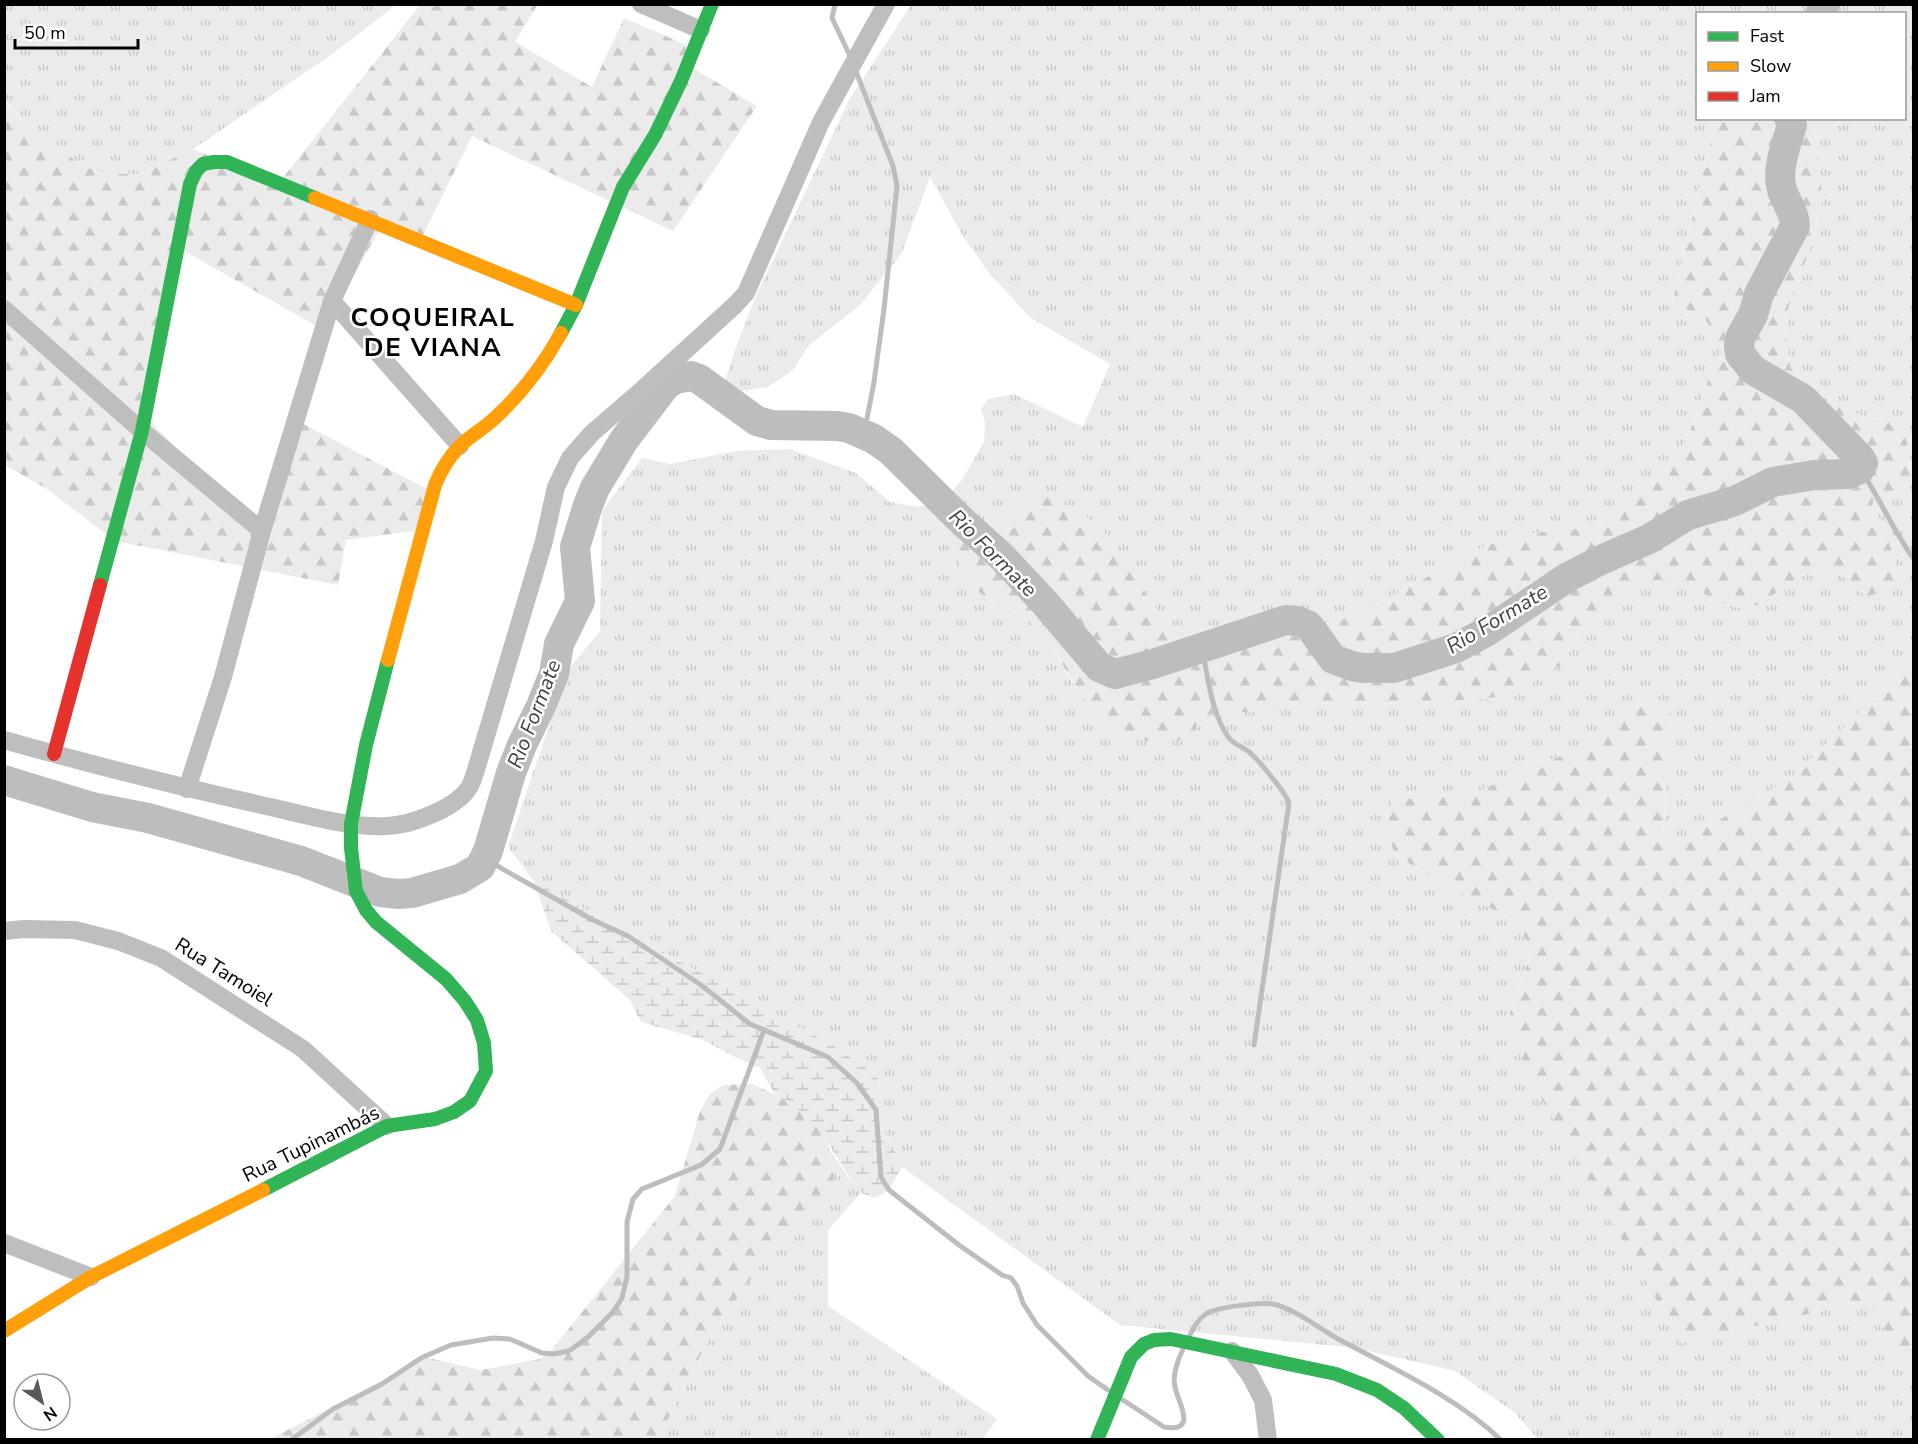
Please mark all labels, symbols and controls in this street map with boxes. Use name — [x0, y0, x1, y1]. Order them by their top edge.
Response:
scale bar — [15, 12, 138, 50]
legend — [1696, 12, 1906, 120]
text: 50 m — [24, 21, 66, 45]
text: Fast — [1750, 24, 1785, 48]
text: Slow — [1750, 54, 1791, 78]
text: Jam — [1749, 84, 1781, 108]
district label: COQUEIRAL DE VIANA — [351, 300, 515, 365]
water label: Rio Formate — [943, 503, 1043, 603]
water label: Rio Formate — [1441, 578, 1553, 660]
water label: Rio Formate — [501, 656, 567, 772]
street label: Rua Tamoiel — [170, 931, 278, 1013]
street label: Rua Tupinambás — [238, 1099, 384, 1189]
north arrow — [12, 1372, 72, 1432]
text: N — [39, 1401, 61, 1426]

